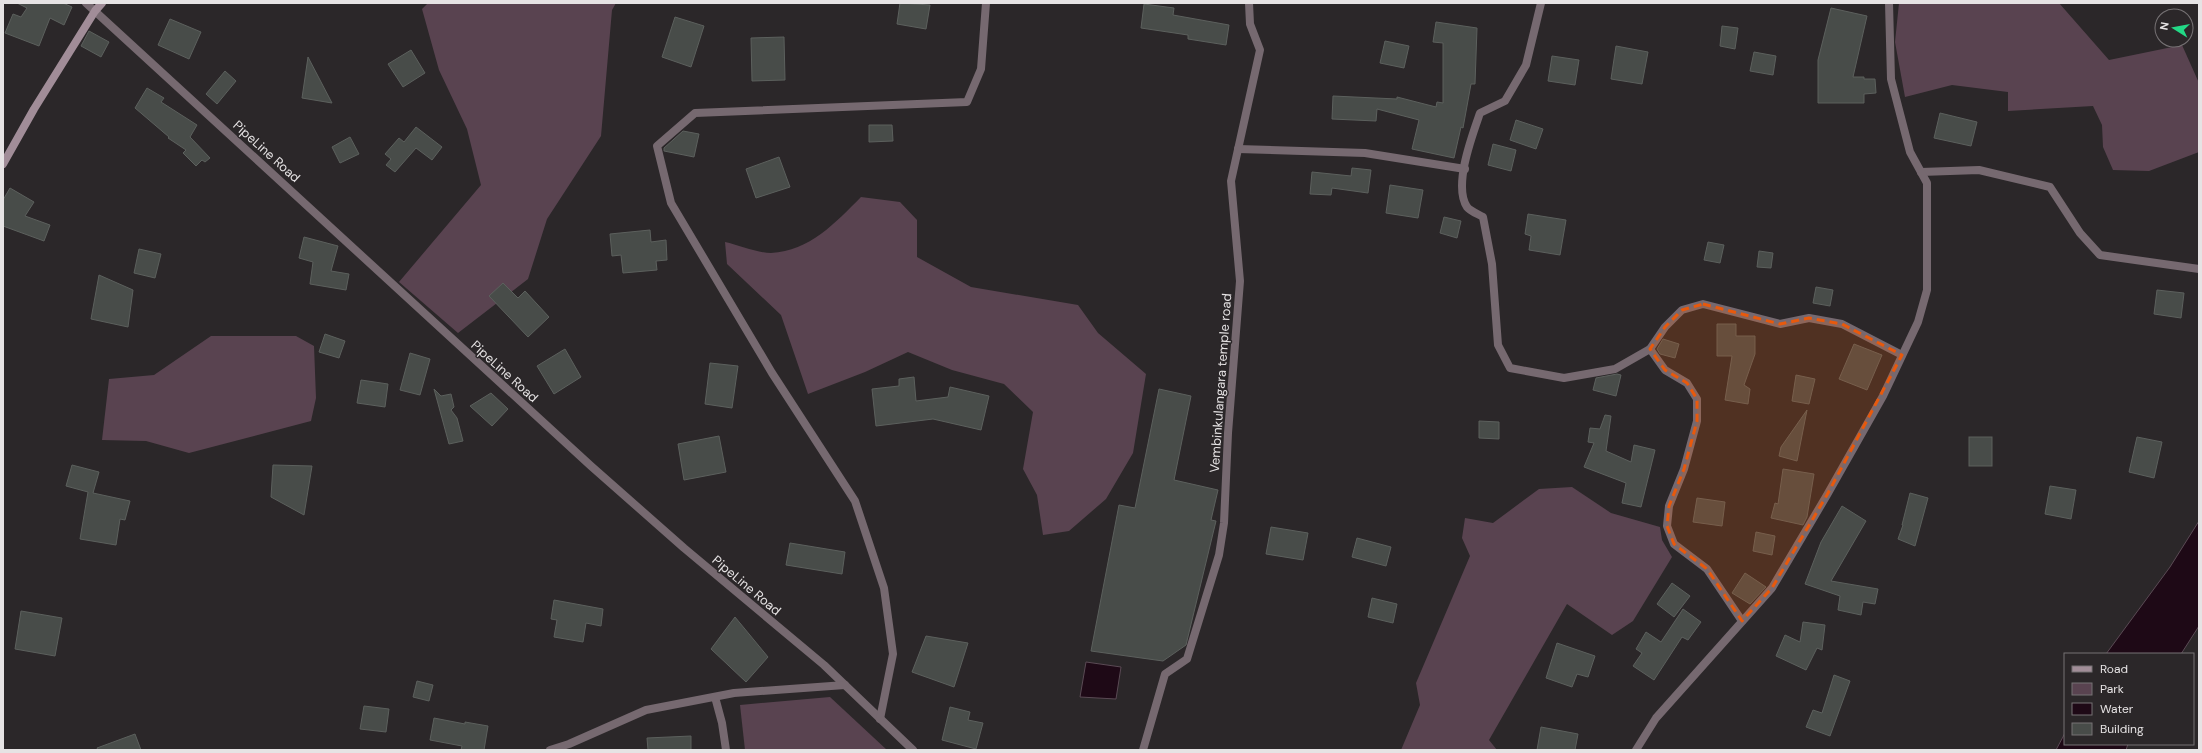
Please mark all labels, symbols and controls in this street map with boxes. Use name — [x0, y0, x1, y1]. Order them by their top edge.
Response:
north arrow — [2154, 8, 2194, 48]
text: N — [2157, 21, 2172, 31]
street label: PipeLine Road — [229, 117, 304, 186]
street label: Vembinkulangara temple road — [1206, 293, 1235, 473]
street label: PipeLine Road — [467, 337, 542, 406]
street label: PipeLine Road — [709, 552, 785, 619]
legend — [2064, 653, 2194, 745]
text: Road — [2100, 661, 2128, 677]
text: Park — [2100, 681, 2124, 697]
text: Water — [2100, 701, 2134, 717]
text: Building — [2100, 721, 2144, 737]

